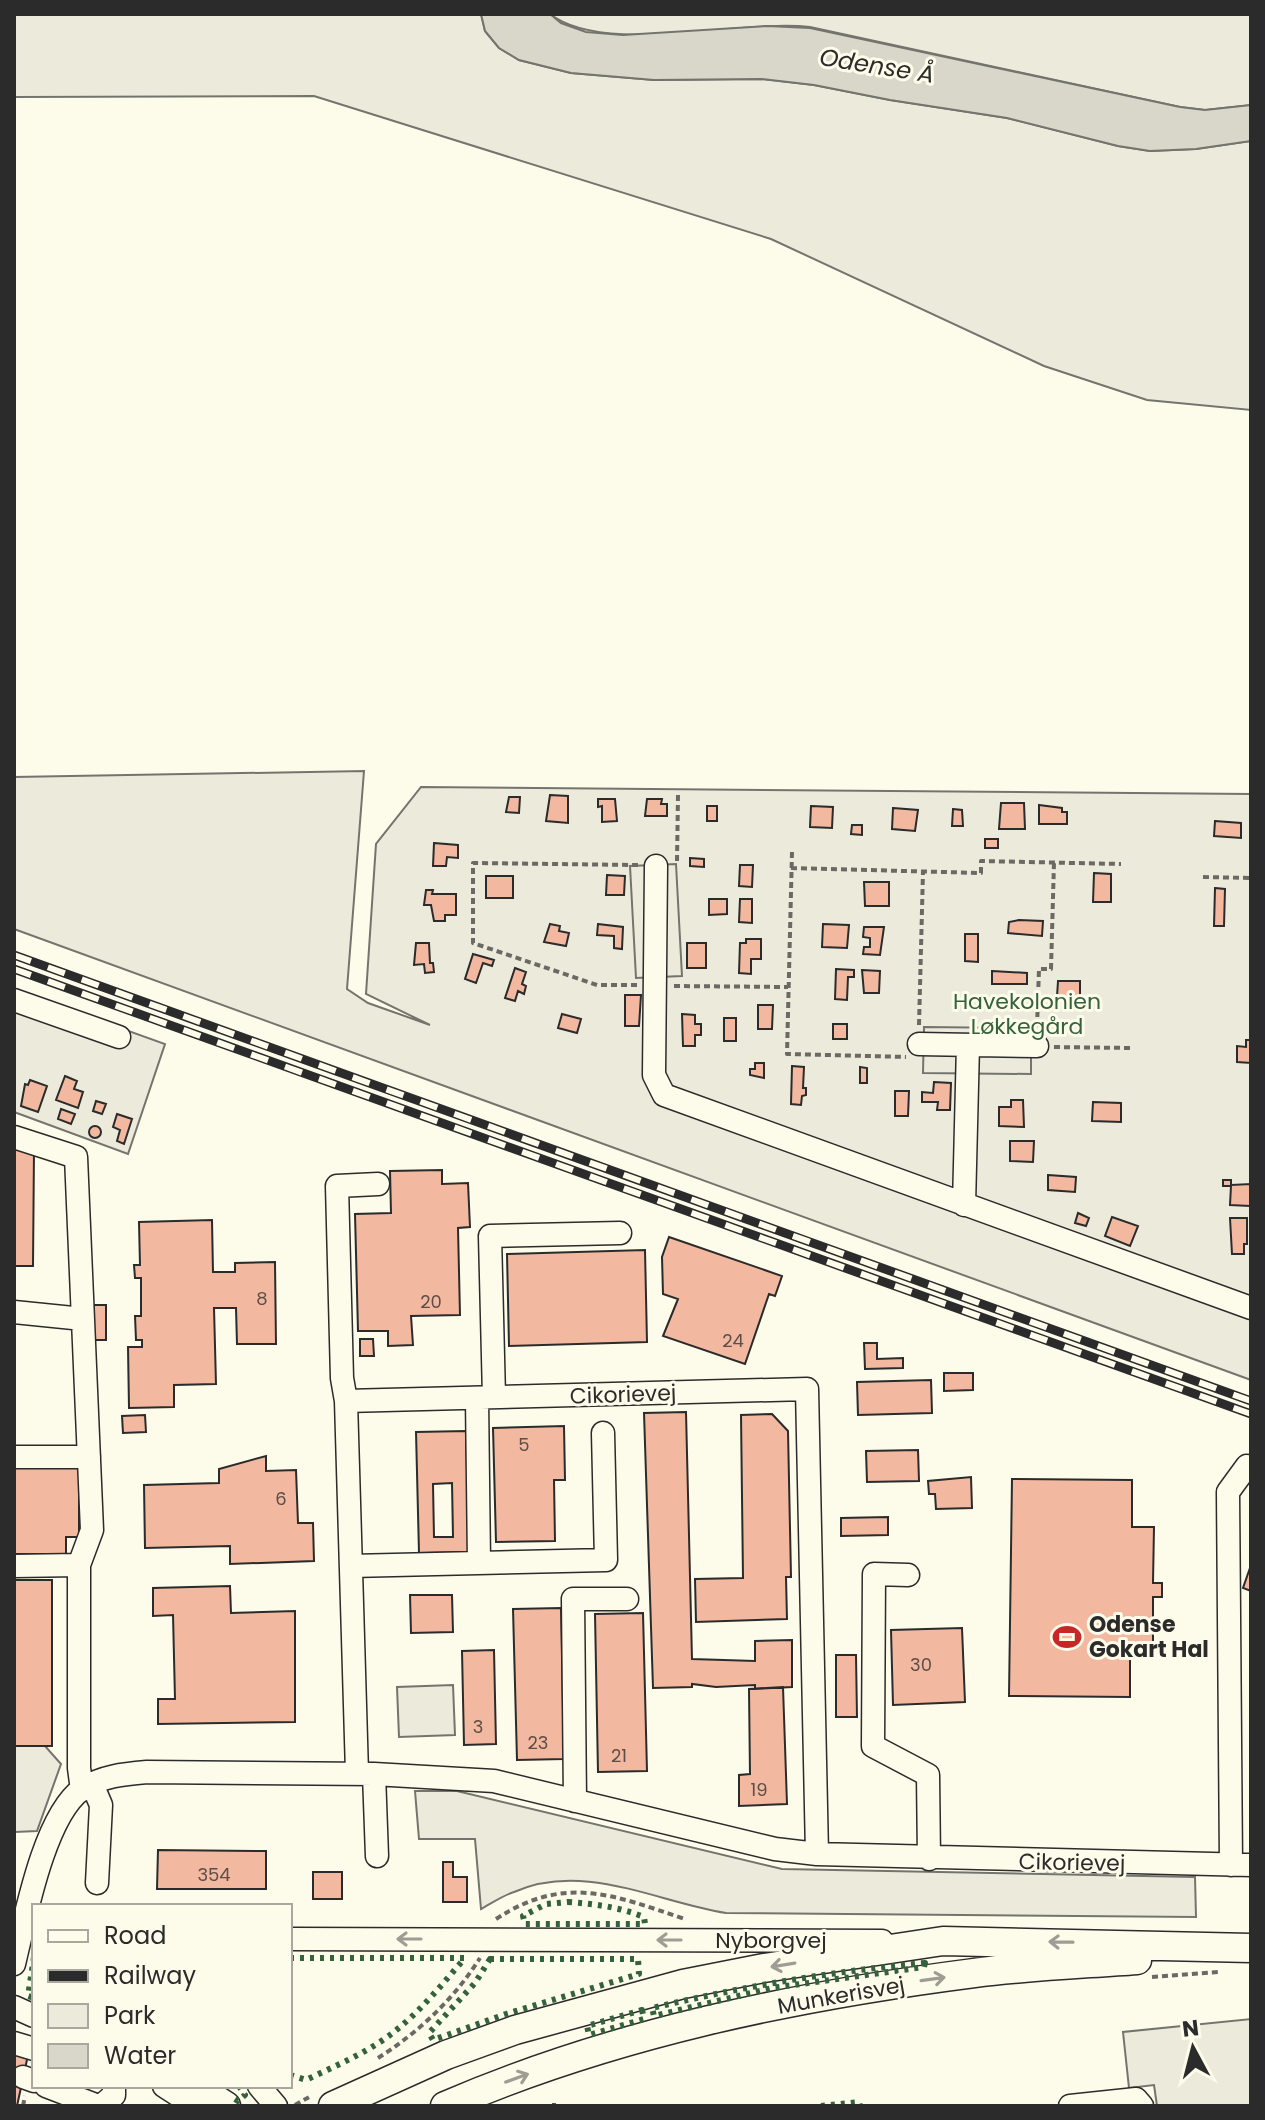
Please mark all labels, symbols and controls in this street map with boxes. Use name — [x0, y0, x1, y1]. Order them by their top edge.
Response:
water label: Odense Å — [817, 40, 937, 91]
park label: Havekolonien Løkkegård — [953, 986, 1101, 1042]
house number: 8 — [256, 1286, 268, 1311]
house number: 20 — [420, 1289, 442, 1314]
house number: 24 — [722, 1328, 744, 1353]
street label: Cikorievej — [569, 1377, 677, 1412]
house number: 5 — [518, 1432, 530, 1457]
house number: 6 — [275, 1486, 287, 1511]
place label: Odense Gokart Hal — [1089, 1609, 1209, 1665]
sports icon: Odense Gokart Hal — [1052, 1622, 1082, 1652]
house number: 30 — [910, 1652, 932, 1677]
house number: 3 — [473, 1714, 483, 1739]
house number: 23 — [528, 1730, 548, 1755]
house number: 21 — [611, 1743, 627, 1768]
house number: 19 — [750, 1777, 768, 1802]
street label: Cikorievej — [1018, 1846, 1126, 1879]
house number: 354 — [197, 1862, 231, 1887]
legend — [32, 1904, 292, 2088]
text: Road — [104, 1919, 166, 1952]
street label: Nyborgvej — [715, 1925, 827, 1956]
one-way arrow — [396, 1932, 423, 1947]
one-way arrow — [656, 1932, 683, 1948]
one-way arrow — [1048, 1935, 1075, 1950]
one-way arrow — [771, 1958, 796, 1973]
text: Railway — [104, 1959, 197, 1992]
street label: Munkerisvej — [775, 1969, 907, 2022]
one-way arrow — [920, 1971, 945, 1986]
text: Park — [104, 1999, 156, 2032]
north arrow — [1153, 2008, 1233, 2088]
text: N — [1181, 2012, 1201, 2045]
text: Water — [104, 2039, 176, 2072]
one-way arrow — [505, 2070, 529, 2084]

